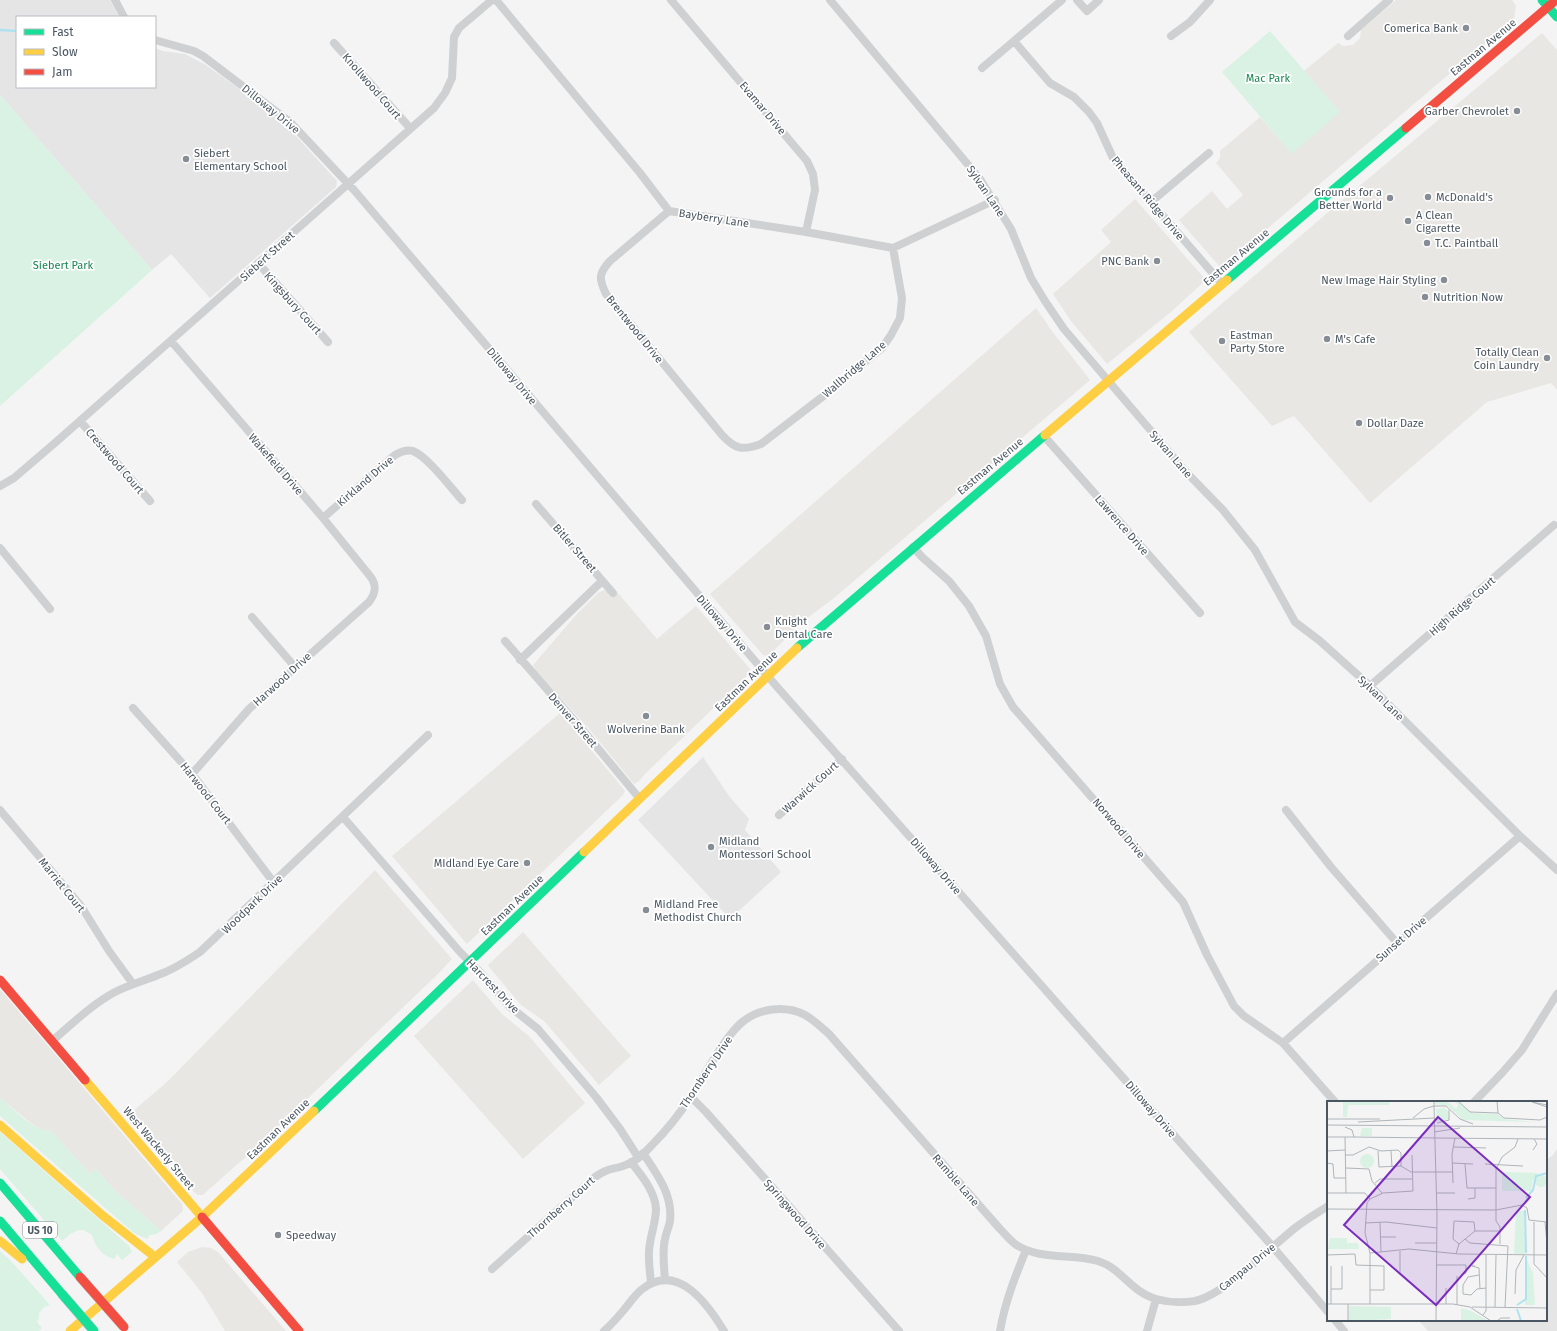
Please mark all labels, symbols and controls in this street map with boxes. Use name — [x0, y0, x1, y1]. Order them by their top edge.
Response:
legend — [16, 16, 156, 88]
street label: Eastman Avenue — [1448, 16, 1519, 79]
place label: Comerica Bank — [1384, 22, 1458, 35]
marker: Comerica Bank — [1461, 23, 1471, 33]
text: Fast — [52, 25, 74, 39]
text: Slow — [52, 45, 78, 59]
street label: Knollwood Court — [339, 51, 404, 122]
text: Jam — [52, 65, 72, 79]
park label: Mac Park — [1246, 72, 1291, 85]
street label: Evamar Drive — [737, 79, 789, 137]
street label: Dilloway Drive — [239, 82, 302, 137]
place label: Garber Chevrolet — [1425, 105, 1509, 118]
marker: Garber Chevrolet — [1512, 106, 1522, 116]
place label: Siebert Elementary School — [194, 147, 287, 173]
marker: Siebert Elementary School — [181, 154, 191, 164]
street label: Pheasant Ridge Drive — [1109, 154, 1186, 243]
street label: Sylvan Lane — [964, 163, 1007, 219]
place label: Grounds for a Better World — [1314, 186, 1382, 212]
place label: McDonald's — [1436, 191, 1493, 204]
marker: McDonald's — [1423, 192, 1433, 202]
marker: Grounds for a Better World — [1385, 193, 1395, 203]
street label: Bayberry Lane — [678, 207, 750, 230]
place label: A Clean Cigarette — [1416, 209, 1460, 235]
marker: A Clean Cigarette — [1403, 216, 1413, 226]
street label: Eastman Avenue — [1201, 226, 1272, 289]
street label: Siebert Street — [237, 229, 297, 284]
place label: T.C. Paintball — [1435, 237, 1498, 250]
marker: T.C. Paintball — [1422, 238, 1432, 248]
place label: PNC Bank — [1101, 255, 1149, 268]
marker: PNC Bank — [1152, 256, 1162, 266]
park label: Siebert Park — [33, 259, 94, 272]
street label: Kingsbury Court — [261, 270, 324, 337]
place label: New Image Hair Styling — [1321, 274, 1436, 287]
marker: New Image Hair Styling — [1439, 275, 1449, 285]
place label: Nutrition Now — [1433, 291, 1503, 304]
marker: Nutrition Now — [1420, 292, 1430, 302]
street label: Brentwood Drive — [603, 293, 666, 366]
place label: Eastman Party Store — [1230, 329, 1284, 355]
place label: M's Cafe — [1335, 333, 1376, 346]
marker: M's Cafe — [1322, 334, 1332, 344]
marker: Eastman Party Store — [1217, 336, 1227, 346]
street label: Wallbridge Lane — [820, 338, 889, 400]
street label: Dilloway Drive — [484, 345, 539, 408]
place label: Totally Clean Coin Laundry — [1474, 346, 1540, 372]
marker: Totally Clean Coin Laundry — [1542, 353, 1552, 363]
place label: Dollar Daze — [1367, 417, 1424, 430]
marker: Dollar Daze — [1354, 418, 1364, 428]
street label: Crestwood Court — [83, 426, 147, 497]
street label: Sylvan Lane — [1146, 428, 1195, 481]
street label: Wakefield Drive — [245, 431, 306, 498]
street label: Eastman Avenue — [955, 435, 1026, 498]
street label: Kirkland Drive — [335, 453, 396, 509]
street label: Lawrence Drive — [1092, 493, 1151, 558]
street label: Bitler Street — [550, 521, 599, 575]
street label: High Ridge Court — [1427, 574, 1498, 639]
street label: Dilloway Drive — [694, 592, 750, 654]
place label: Knight Dental Care — [775, 615, 832, 641]
marker: Knight Dental Care — [762, 622, 772, 632]
street label: Eastman Avenue — [712, 648, 780, 715]
street label: Harwood Drive — [251, 650, 314, 709]
street label: Sylvan Lane — [1355, 673, 1406, 723]
street label: Denver Street — [545, 690, 600, 750]
marker: Wolverine Bank — [641, 711, 651, 721]
place label: Wolverine Bank — [607, 723, 685, 736]
street label: Warwick Court — [780, 759, 841, 816]
street label: Harwood Court — [177, 760, 234, 827]
street label: Norwood Drive — [1090, 796, 1147, 861]
place label: Midland Montessori School — [719, 835, 811, 861]
street label: Dilloway Drive — [908, 835, 964, 897]
marker: Midland Montessori School — [706, 842, 716, 852]
street label: Marriet Court — [36, 856, 87, 915]
place label: MIdland Eye Care — [434, 857, 519, 870]
marker: MIdland Eye Care — [522, 858, 532, 868]
street label: Woodpark Drive — [219, 872, 285, 937]
street label: Eastman Avenue — [478, 872, 546, 939]
place label: Midland Free Methodist Church — [654, 898, 742, 924]
marker: Midland Free Methodist Church — [641, 905, 651, 915]
street label: Sunset Drive — [1373, 914, 1429, 965]
street label: Harcrest Drive — [464, 957, 522, 1016]
street label: Thornberry Drive — [677, 1034, 735, 1111]
street label: Dilloway Drive — [1123, 1078, 1179, 1140]
street label: Eastman Avenue — [244, 1096, 312, 1163]
inset map — [1327, 1101, 1547, 1321]
street label: West Wackerly Street — [120, 1104, 197, 1192]
street label: Ramble Lane — [930, 1152, 982, 1209]
street label: Thornberry Court — [525, 1174, 597, 1241]
street label: Springwood Drive — [761, 1177, 828, 1252]
road number: US 10 — [23, 1222, 57, 1238]
place label: Speedway — [286, 1229, 337, 1242]
marker: Speedway — [273, 1230, 283, 1240]
street label: Campau Drive — [1216, 1241, 1278, 1294]

